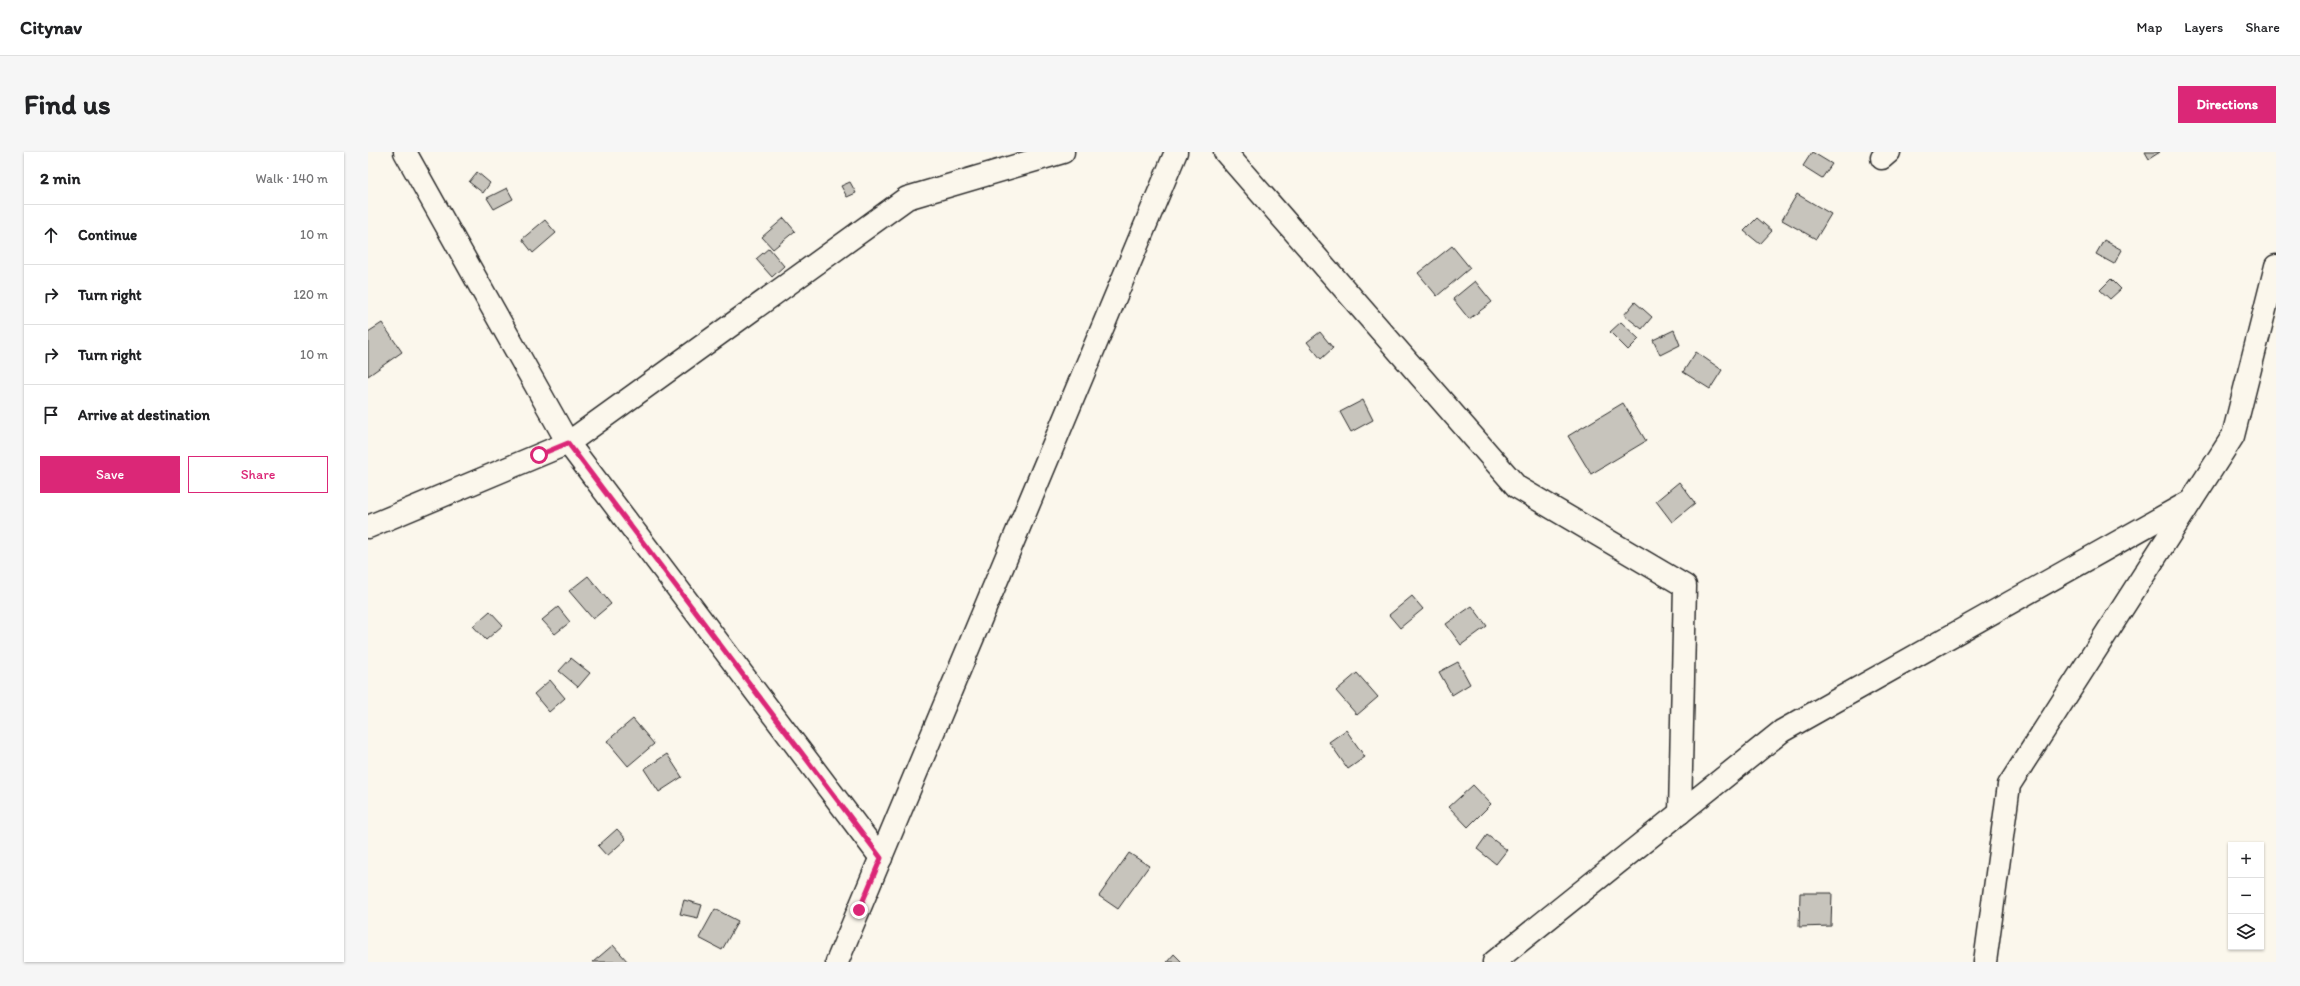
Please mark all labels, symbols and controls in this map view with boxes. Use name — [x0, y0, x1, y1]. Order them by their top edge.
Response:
text: Citynav — [20, 16, 82, 39]
text: Map — [2137, 19, 2162, 36]
text: Layers — [2184, 19, 2223, 36]
text: Share — [2245, 19, 2280, 36]
button: Directions — [2178, 86, 2276, 123]
text: Find us — [24, 87, 111, 121]
text: 2 min — [40, 168, 80, 188]
text: Walk · 140 m — [256, 171, 328, 186]
icon: ahead — [40, 224, 62, 246]
text: Continue — [78, 226, 137, 244]
text: 10 m — [300, 227, 328, 242]
icon: right — [40, 284, 62, 306]
text: Turn right — [78, 286, 142, 304]
text: 120 m — [293, 287, 328, 302]
icon: right — [40, 344, 62, 366]
text: Turn right — [78, 346, 142, 364]
text: 10 m — [300, 347, 328, 362]
icon: arrive — [40, 404, 62, 426]
text: Arrive at destination — [78, 406, 210, 424]
route start — [530, 446, 548, 464]
button: Save — [40, 456, 180, 493]
button: Share — [188, 456, 328, 493]
map controls — [2228, 842, 2264, 950]
button: + — [2228, 842, 2264, 878]
button: − — [2228, 878, 2264, 914]
route end — [850, 901, 868, 919]
button: layers — [2228, 914, 2264, 950]

